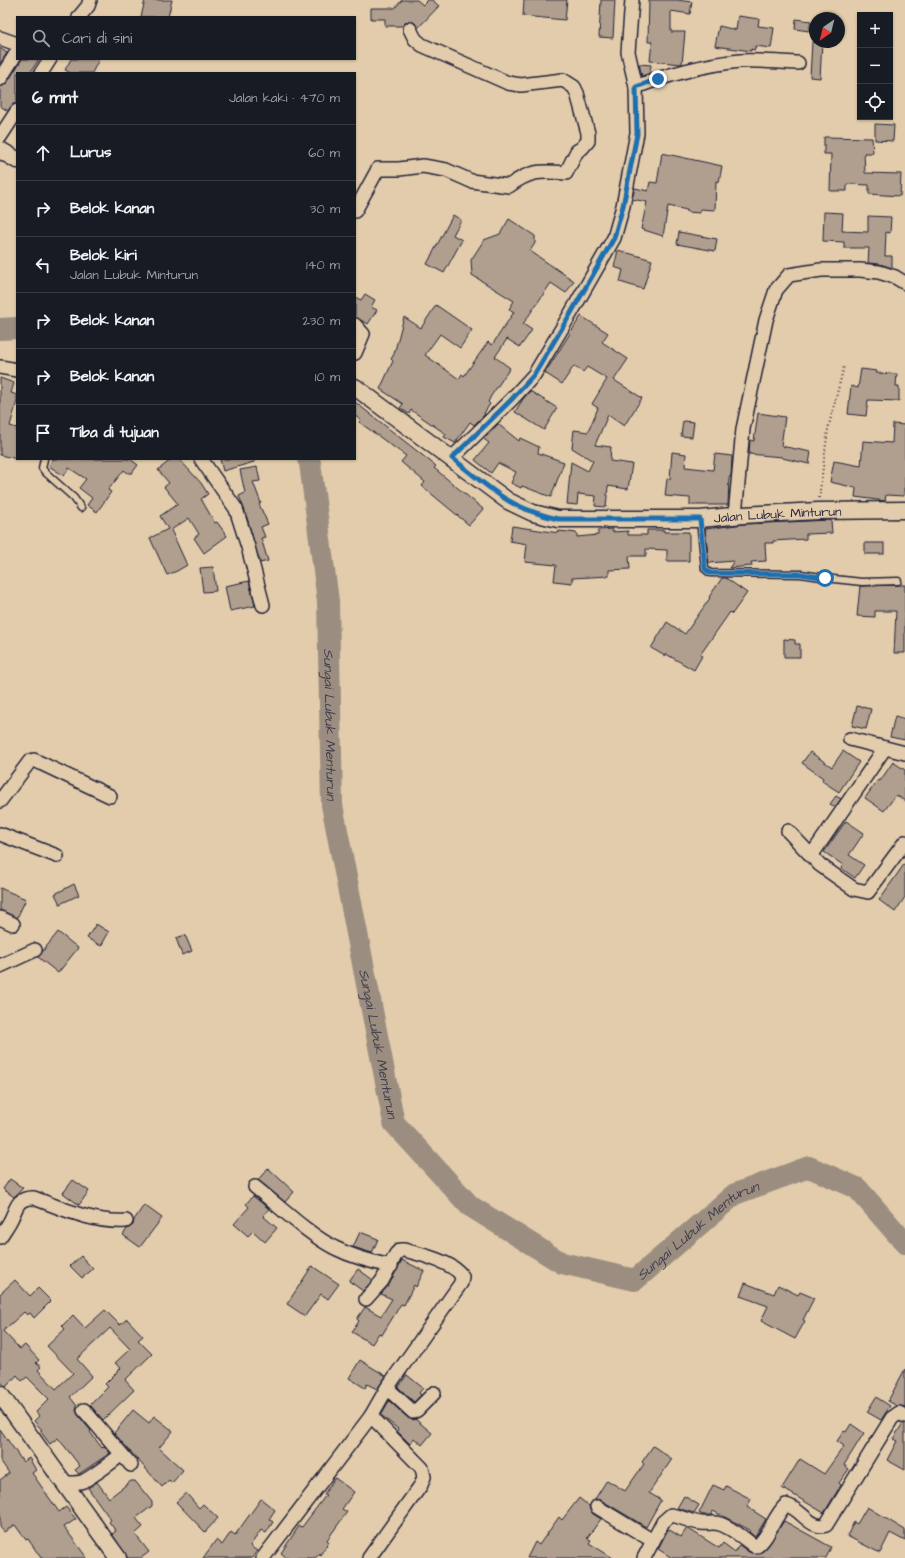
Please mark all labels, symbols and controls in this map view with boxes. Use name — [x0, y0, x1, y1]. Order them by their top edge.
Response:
north arrow — [809, 12, 845, 48]
map controls — [857, 12, 893, 120]
button: + — [857, 12, 893, 48]
search box — [16, 16, 356, 60]
icon: search — [30, 27, 52, 49]
text: Cari di sini — [62, 28, 132, 49]
button: − — [857, 48, 893, 84]
route end — [649, 70, 667, 88]
button: locate — [857, 84, 893, 120]
text: 6 mnt — [32, 86, 78, 110]
text: Jalan kaki · 470 m — [229, 89, 340, 107]
icon: ahead — [32, 142, 54, 164]
text: Lurus — [70, 142, 111, 163]
text: 60 m — [308, 144, 340, 162]
icon: right — [32, 198, 54, 220]
text: Belok kanan — [70, 198, 154, 219]
text: 30 m — [310, 200, 340, 218]
text: Belok kiri — [70, 245, 137, 266]
icon: left — [32, 254, 54, 276]
text: 140 m — [306, 256, 340, 274]
text: Jalan Lubuk Minturun — [70, 266, 198, 284]
icon: right — [32, 310, 54, 332]
text: Belok kanan — [70, 310, 154, 331]
text: 230 m — [302, 312, 340, 330]
icon: right — [32, 366, 54, 388]
text: Belok kanan — [70, 366, 154, 387]
text: 10 m — [315, 368, 340, 386]
icon: arrive — [32, 422, 54, 444]
text: Tiba di tujuan — [70, 422, 159, 443]
street label: Jalan Lubuk Minturun — [713, 503, 842, 528]
route start — [816, 569, 834, 587]
water label: Sungai Lubuk Menturun — [318, 648, 341, 802]
water label: Sungai Lubuk Menturun — [353, 968, 402, 1122]
water label: Sungai Lubuk Menturun — [633, 1177, 763, 1285]

